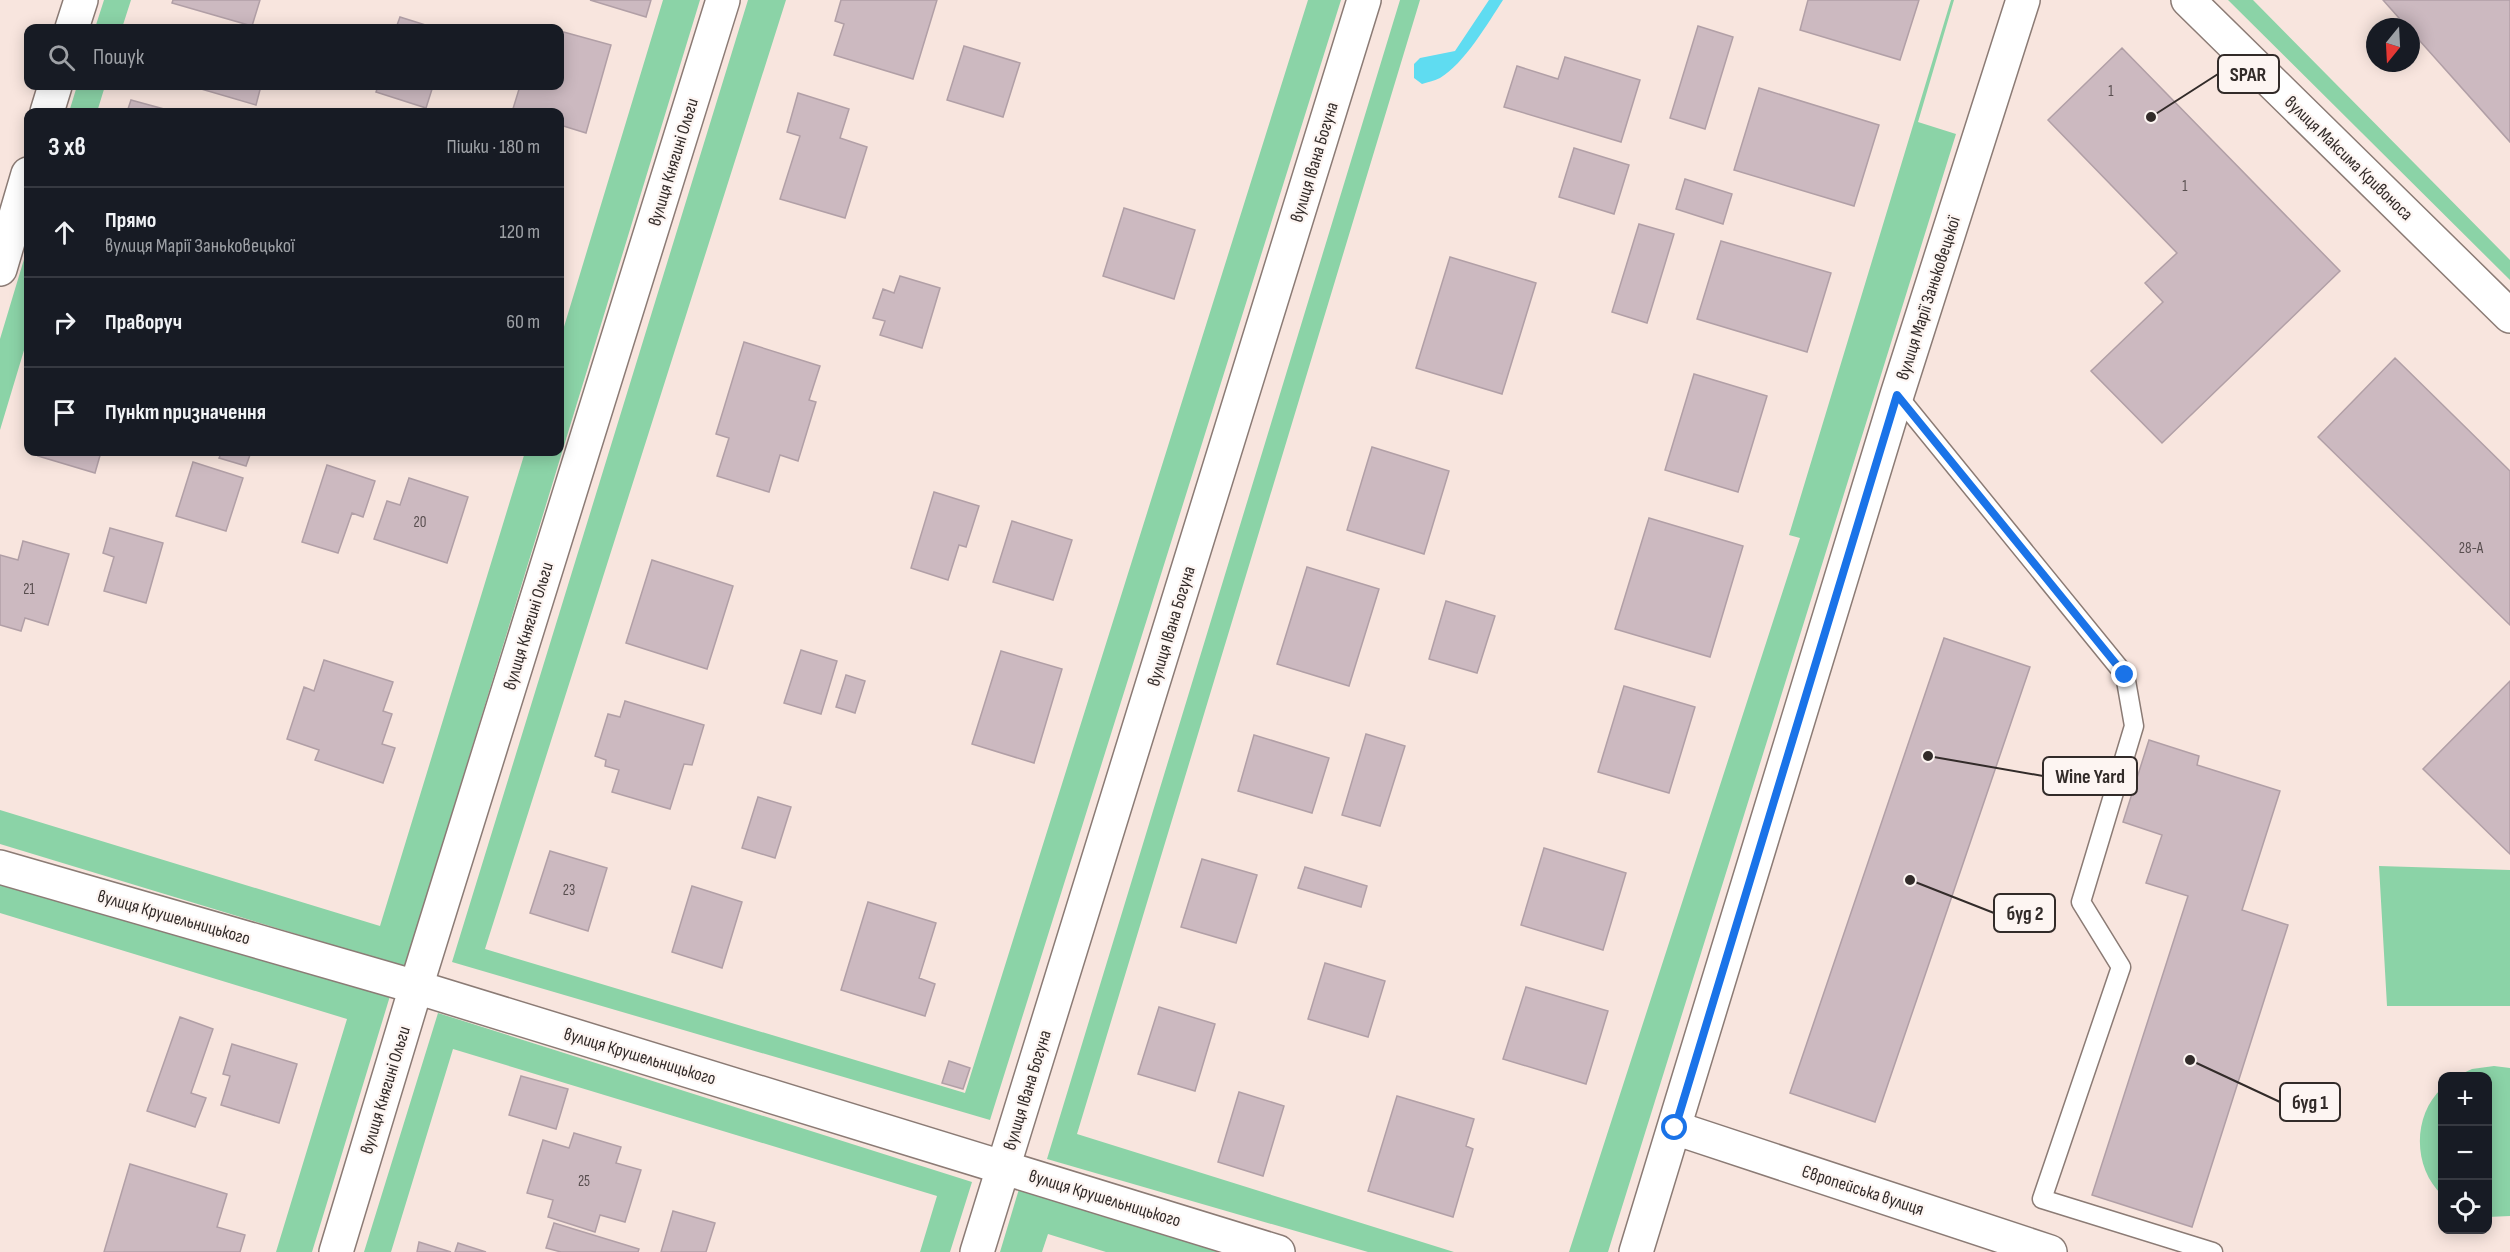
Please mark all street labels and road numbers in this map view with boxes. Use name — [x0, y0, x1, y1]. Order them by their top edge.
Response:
street label: вулиця Максима Кривоноса — [2280, 92, 2417, 225]
street label: вулиця Княгині Ольги — [644, 96, 703, 229]
street label: вулиця Івана Богуна — [1286, 100, 1343, 225]
street label: вулиця Марії Заньковецької — [1892, 213, 1965, 383]
street label: вулиця Княгині Ольги — [499, 560, 558, 693]
street label: вулиця Івана Богуна — [1143, 564, 1200, 689]
street label: вулиця Крушельницького — [95, 886, 253, 949]
street label: вулиця Крушельницького — [561, 1023, 718, 1090]
street label: вулиця Княгині Ольги — [356, 1024, 415, 1157]
street label: вулиця Івана Богуна — [999, 1028, 1056, 1153]
street label: Європейська вулиця — [1799, 1161, 1926, 1220]
street label: вулиця Крушельницького — [1026, 1165, 1183, 1232]

